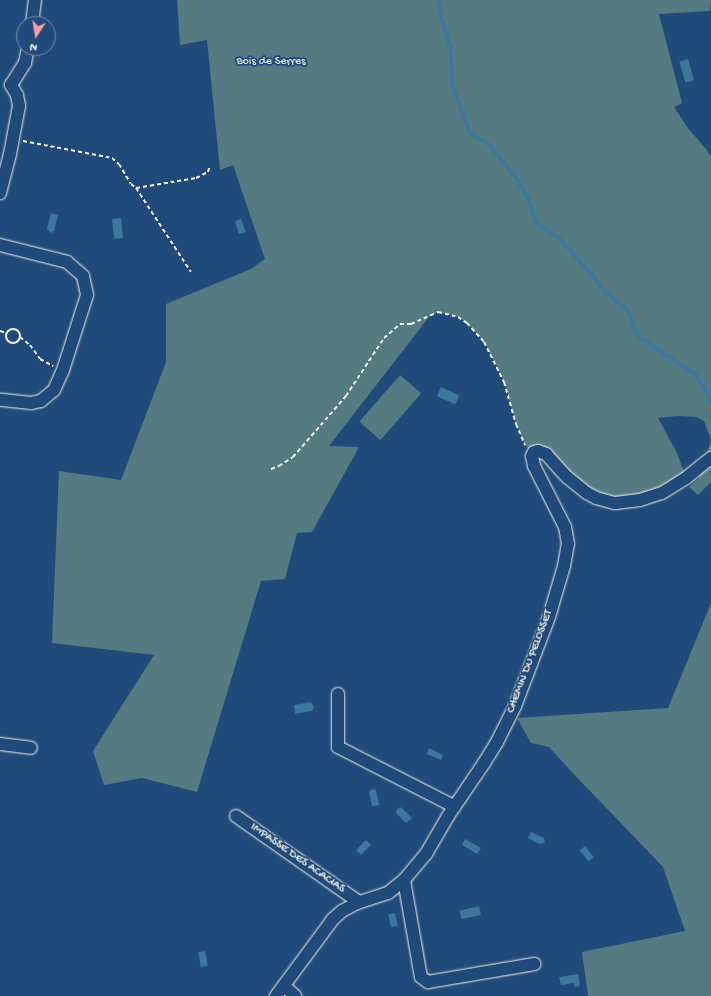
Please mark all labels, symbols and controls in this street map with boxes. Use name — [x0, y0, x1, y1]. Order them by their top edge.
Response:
north arrow — [16, 16, 56, 56]
text: N — [29, 40, 38, 53]
park label: Bois de Serres — [236, 56, 306, 70]
street label: CHEMIN DU PELOSSET — [505, 608, 557, 716]
street label: IMPASSE DES ACACIAS — [247, 821, 347, 897]

